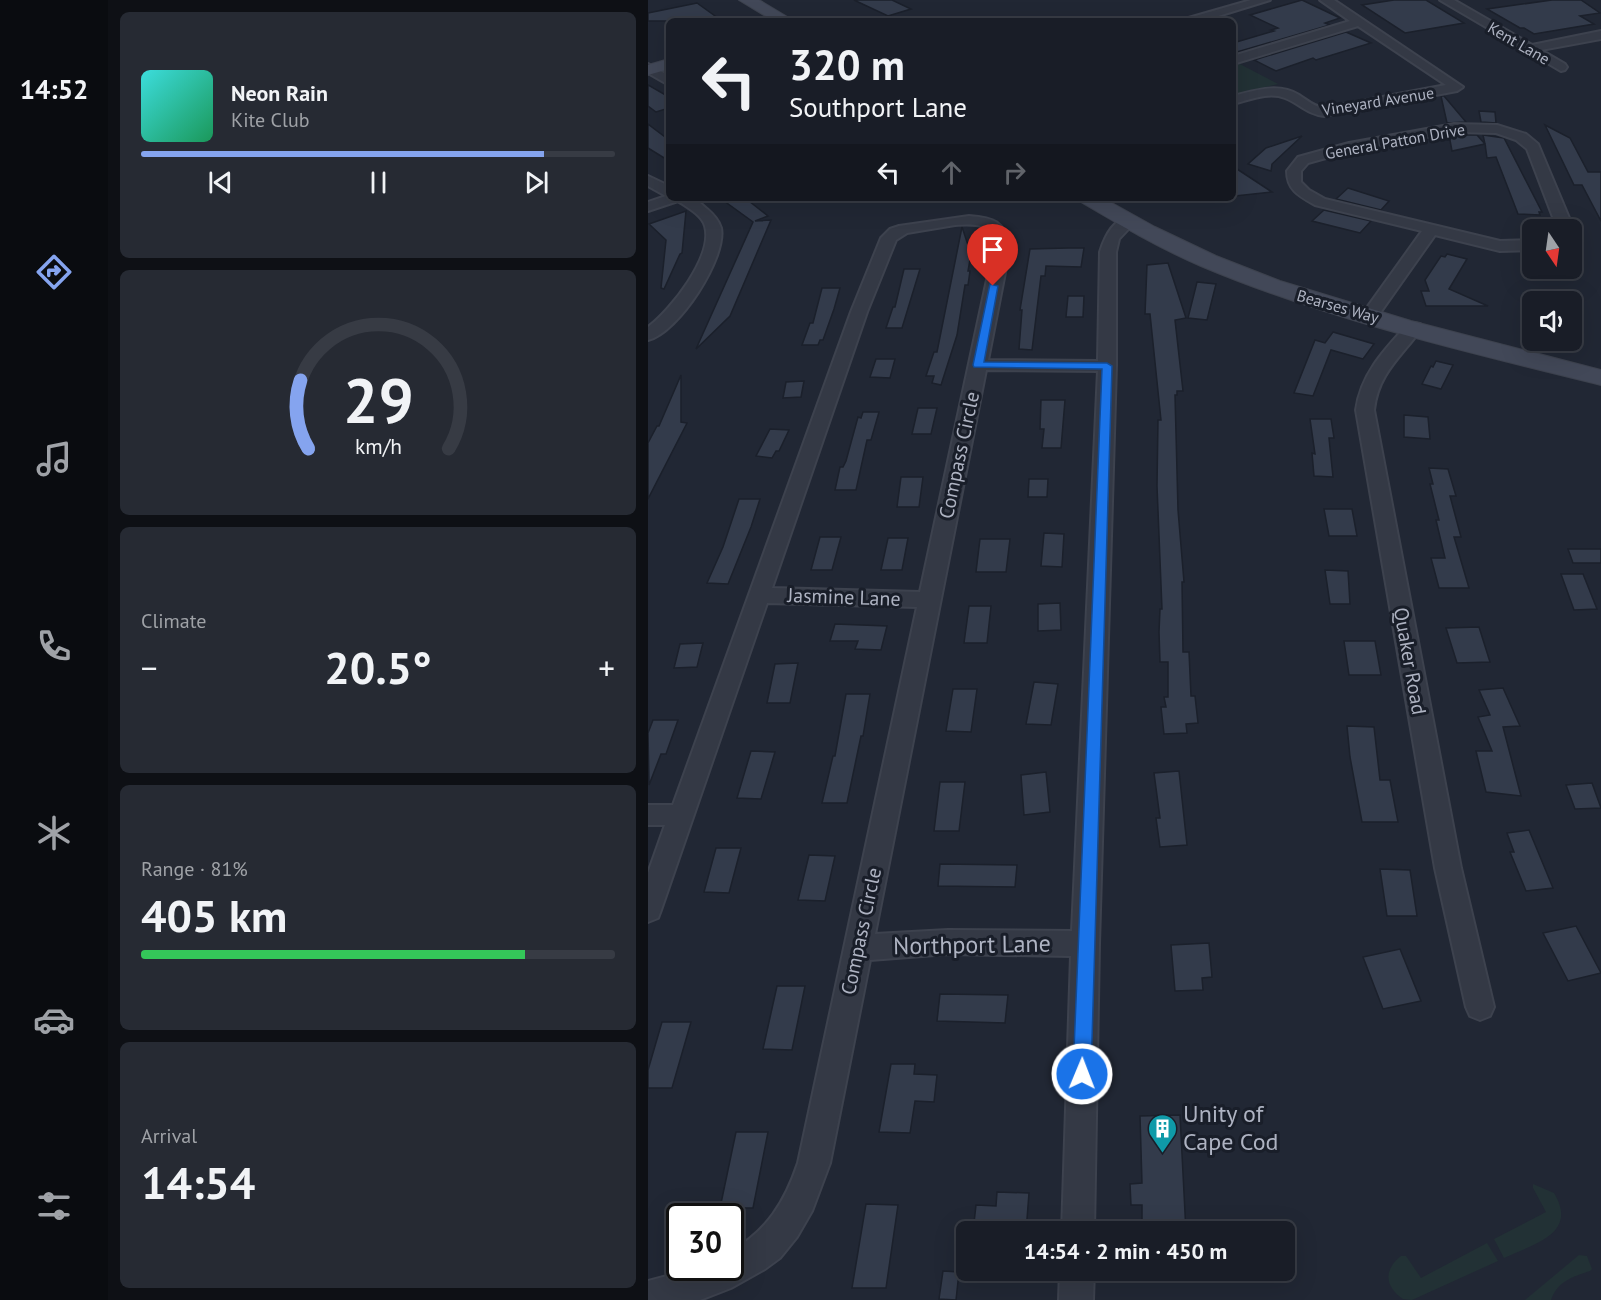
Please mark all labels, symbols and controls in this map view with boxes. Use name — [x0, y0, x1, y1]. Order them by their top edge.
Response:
street label: Kent Lane — [1484, 17, 1554, 69]
text: 320 m — [789, 37, 905, 92]
icon: left — [690, 42, 768, 120]
text: 14:52 — [20, 72, 88, 106]
text: Neon Rain — [231, 79, 328, 107]
street label: Vineyard Avenue — [1320, 82, 1435, 120]
text: Southport Lane — [789, 90, 967, 124]
text: Kite Club — [231, 107, 309, 133]
street label: General Patton Drive — [1324, 119, 1466, 163]
icon: left — [872, 156, 905, 189]
icon: ahead — [935, 156, 968, 189]
icon: right — [998, 156, 1031, 189]
icon: previous — [204, 166, 237, 199]
icon: pause — [362, 166, 395, 199]
icon: next — [520, 166, 553, 199]
north arrow — [1522, 219, 1582, 279]
map controls — [1522, 219, 1582, 351]
pin — [967, 224, 1018, 286]
icon: arrive — [976, 233, 1009, 266]
icon: directions — [33, 251, 75, 293]
street label: Bearses Way — [1295, 285, 1382, 327]
button: sound — [1522, 291, 1582, 351]
text: 29 — [343, 360, 413, 441]
street label: Compass Circle — [933, 389, 985, 521]
text: km/h — [354, 433, 401, 461]
icon: music — [33, 438, 75, 480]
street label: Jasmine Lane — [786, 582, 901, 612]
street label: Quaker Road — [1388, 605, 1432, 717]
text: Climate — [141, 608, 207, 634]
icon: phone — [33, 625, 75, 667]
text: 20.5° — [324, 638, 432, 696]
text: − — [141, 646, 158, 689]
text: + — [598, 646, 615, 689]
icon: climate — [33, 812, 75, 854]
text: Range · 81% — [141, 856, 248, 882]
street label: Compass Circle — [835, 865, 887, 997]
text: 405 km — [141, 886, 287, 944]
street label: Northport Lane — [893, 928, 1051, 961]
icon: car — [33, 999, 75, 1041]
position arrow — [1050, 1042, 1114, 1106]
place label: Unity of Cape Cod — [1183, 1098, 1278, 1157]
building icon: Unity of Cape Cod — [1146, 1112, 1178, 1154]
text: Arrival — [141, 1123, 197, 1149]
text: 14:54 — [141, 1153, 255, 1211]
icon: filters — [33, 1185, 75, 1227]
speed limit sign: 30 — [666, 1203, 744, 1281]
text: 14:54 · 2 min · 450 m — [1024, 1237, 1227, 1265]

